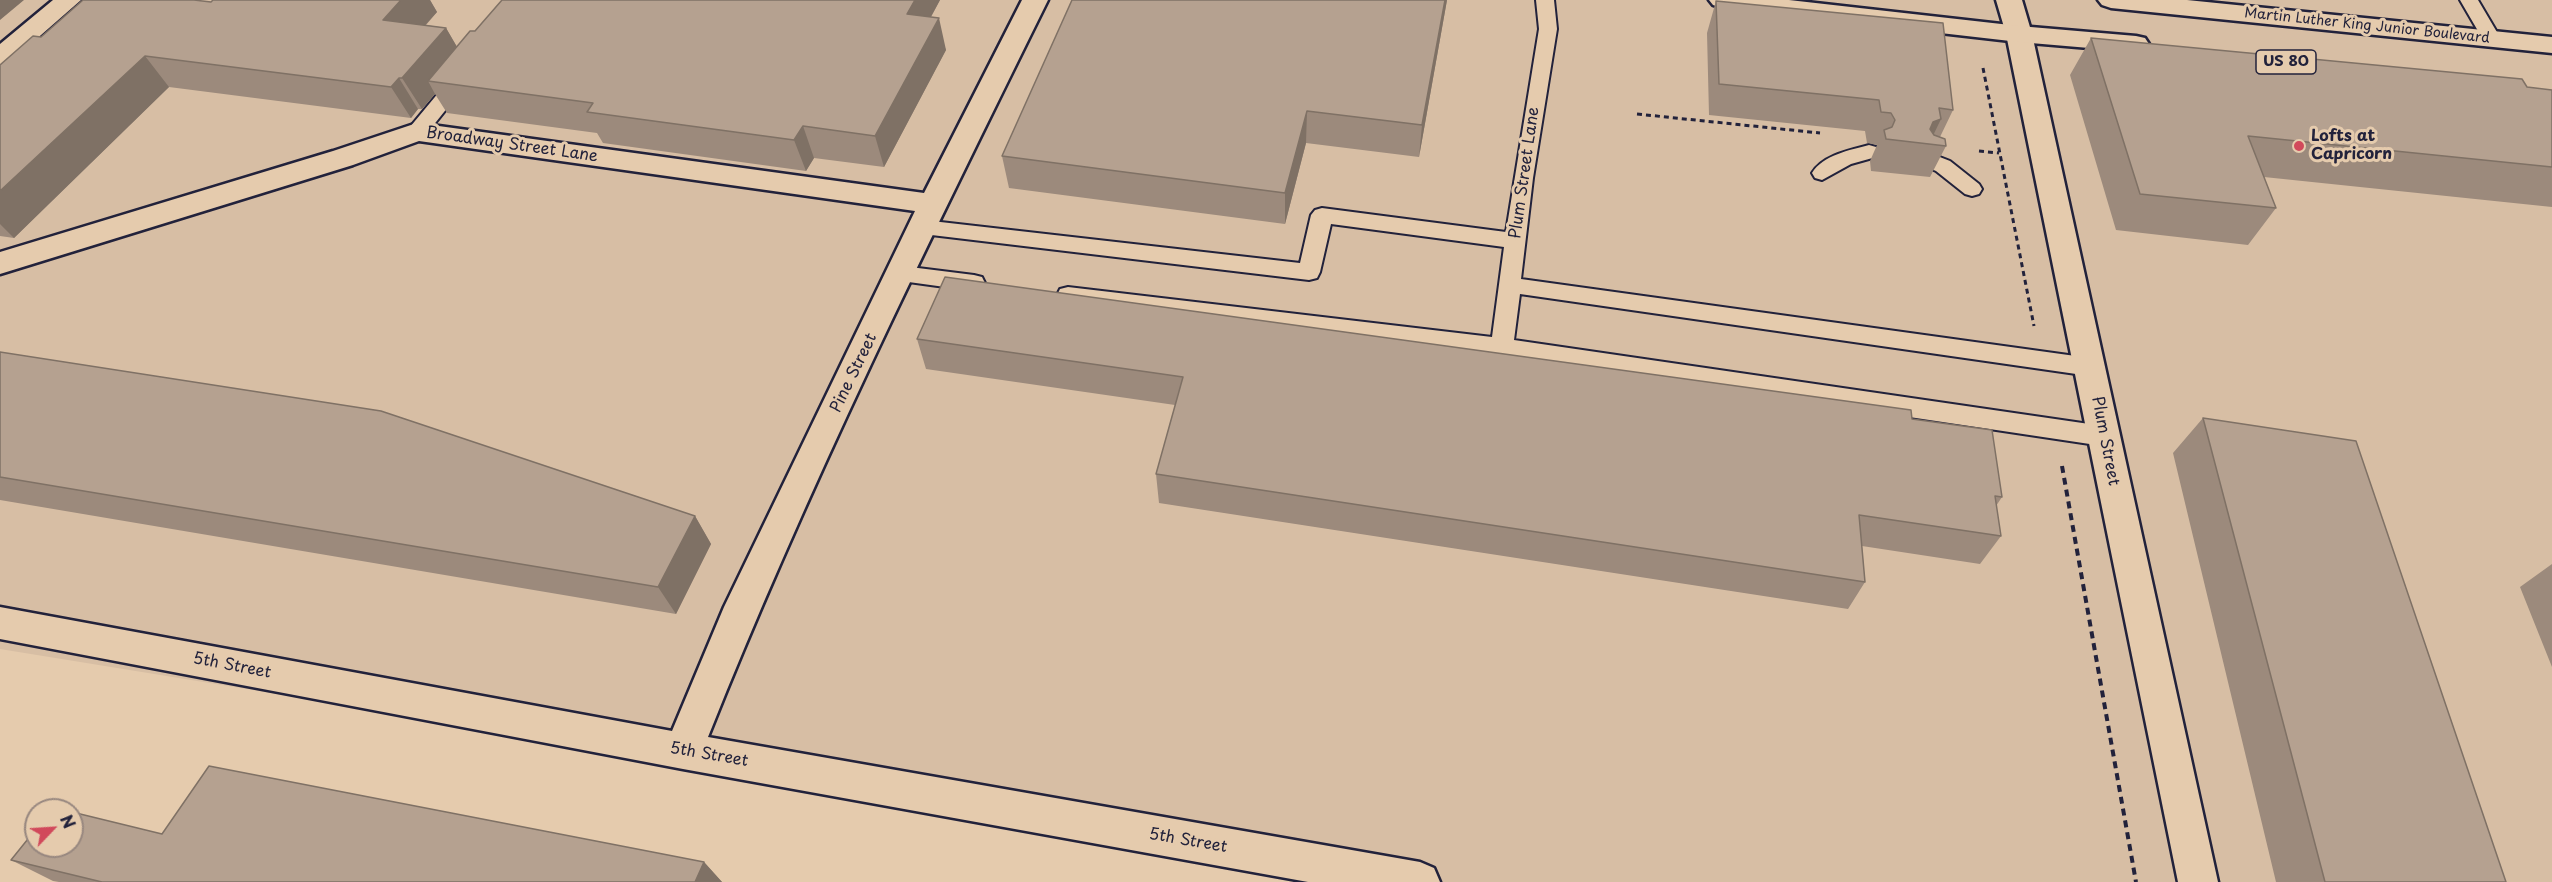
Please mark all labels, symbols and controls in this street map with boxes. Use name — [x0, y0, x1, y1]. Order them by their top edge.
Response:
street label: Martin Luther King Junior Boulevard — [2243, 5, 2491, 47]
road number: US 80 — [2256, 50, 2316, 74]
street label: Plum Street Lane — [1506, 106, 1544, 240]
street label: Broadway Street Lane — [425, 123, 599, 167]
place label: Lofts at Capricorn — [2311, 127, 2392, 165]
marker: Lofts at Capricorn — [2292, 139, 2306, 153]
street label: Pine Street — [827, 330, 881, 416]
street label: Plum Street — [2087, 395, 2123, 487]
street label: 5th Street — [191, 649, 273, 683]
street label: 5th Street — [668, 739, 750, 771]
north arrow — [24, 798, 84, 858]
text: N — [55, 810, 82, 832]
street label: 5th Street — [1147, 825, 1229, 857]

